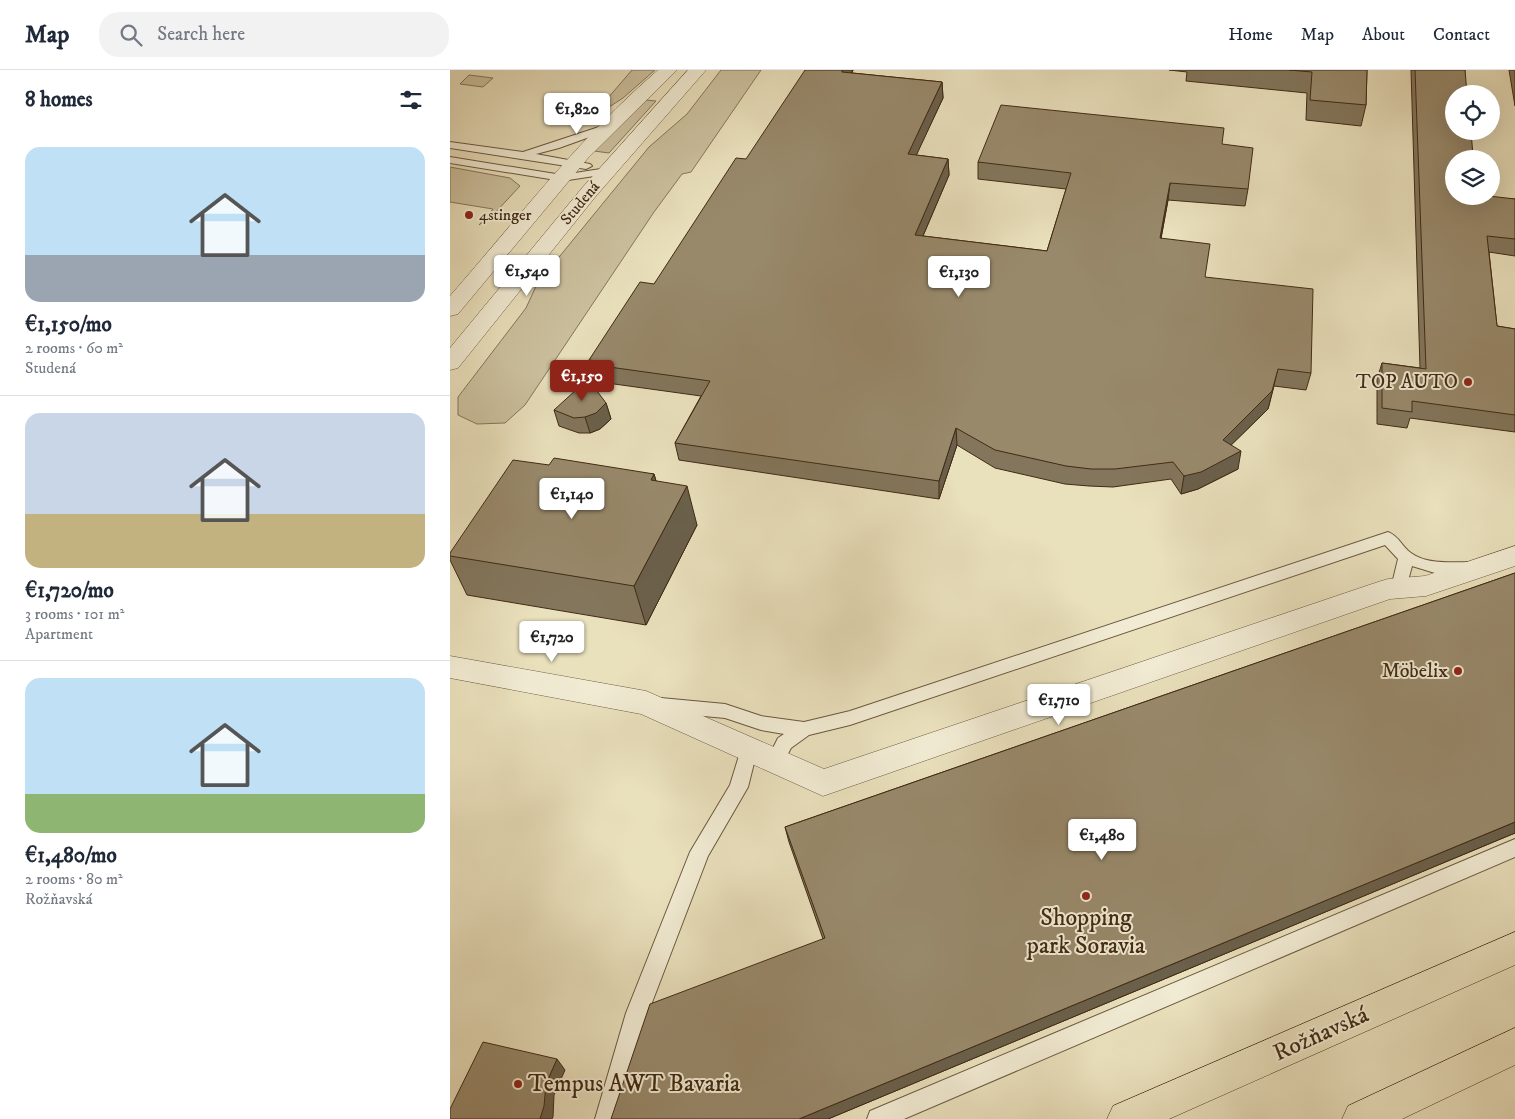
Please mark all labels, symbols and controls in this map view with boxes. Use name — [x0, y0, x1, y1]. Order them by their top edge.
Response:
search box — [99, 12, 449, 57]
text: Map — [25, 20, 69, 50]
icon: search — [117, 21, 145, 49]
text: Search here — [157, 23, 245, 46]
text: Home — [1228, 24, 1273, 46]
text: Map — [1301, 24, 1334, 46]
text: About — [1362, 24, 1405, 46]
text: Contact — [1433, 24, 1490, 46]
map controls — [1445, 85, 1500, 205]
button: locate — [1445, 85, 1500, 140]
icon: filters — [397, 86, 425, 114]
text: 8 homes — [25, 87, 93, 113]
pin: €1,820 — [536, 92, 618, 135]
text: €1,820 — [555, 99, 599, 119]
button: layers — [1445, 150, 1500, 205]
street label: Studená — [556, 177, 604, 229]
icon: home — [180, 180, 270, 270]
place label: 4stinger — [479, 205, 532, 225]
marker: 4stinger — [463, 209, 475, 221]
pin: €1,540 — [486, 254, 568, 297]
pin: €1,130 — [918, 256, 1000, 298]
text: €1,540 — [505, 261, 549, 281]
text: €1,130 — [939, 262, 979, 282]
text: €1,150/mo — [25, 312, 112, 338]
text: 2 rooms · 60 m² — [25, 338, 123, 358]
text: Studená — [25, 358, 76, 378]
pin: €1,150 — [541, 360, 623, 402]
text: €1,150 — [561, 366, 603, 386]
place label: TOP AUTO — [1356, 370, 1458, 395]
marker: TOP AUTO — [1462, 376, 1474, 388]
icon: home — [180, 445, 270, 535]
pin: €1,140 — [531, 478, 613, 520]
text: €1,140 — [550, 484, 594, 504]
text: €1,720/mo — [25, 578, 114, 604]
text: 3 rooms · 101 m² — [25, 604, 124, 624]
pin: €1,720 — [511, 620, 593, 663]
text: Apartment — [25, 624, 93, 644]
text: €1,720 — [530, 627, 574, 647]
place label: Möbelix — [1382, 659, 1448, 684]
marker: Möbelix — [1452, 665, 1464, 677]
pin: €1,710 — [1018, 684, 1100, 726]
text: €1,710 — [1038, 690, 1080, 710]
icon: home — [180, 710, 270, 800]
pin: €1,480 — [1061, 818, 1143, 861]
text: €1,480 — [1079, 825, 1125, 845]
text: €1,480/mo — [25, 843, 117, 869]
text: 2 rooms · 80 m² — [25, 869, 123, 889]
text: Rožňavská — [25, 889, 93, 909]
marker: Shopping park Soravia — [1080, 890, 1092, 902]
place label: Shopping park Soravia — [1026, 903, 1146, 961]
street label: Rožňavská — [1269, 999, 1374, 1068]
place label: Tempus AWT Bavaria — [528, 1069, 741, 1099]
marker: Tempus AWT Bavaria — [512, 1078, 524, 1090]

